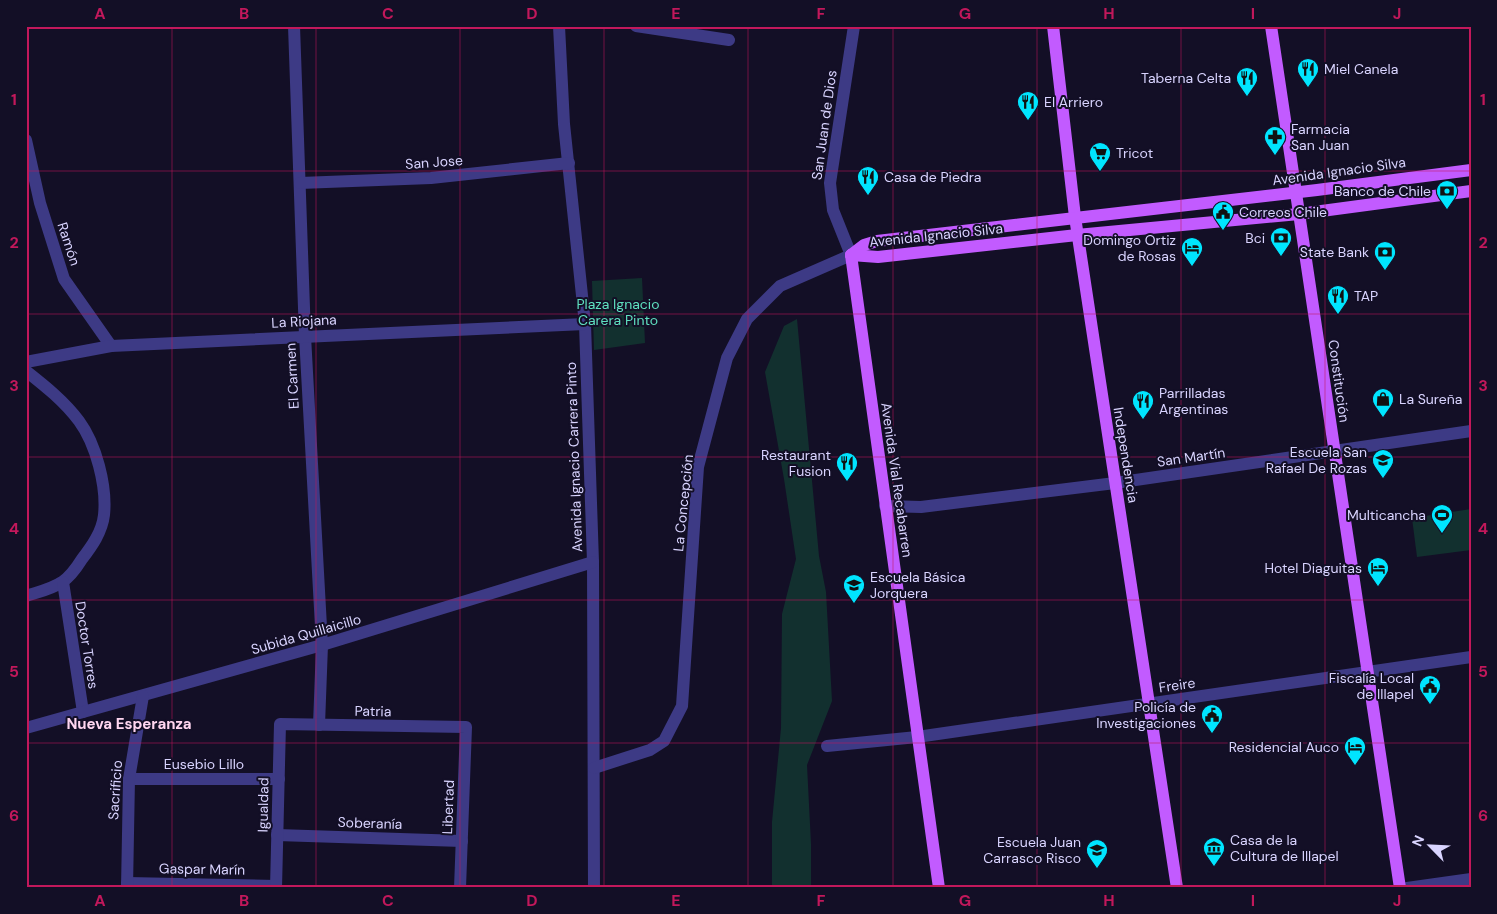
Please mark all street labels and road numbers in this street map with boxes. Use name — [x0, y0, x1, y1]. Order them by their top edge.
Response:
street label: San Juan de Dios — [807, 69, 841, 181]
street label: San Jose — [405, 151, 463, 173]
street label: Avenida Ignacio Silva — [1271, 153, 1407, 189]
street label: Avenida Ignacio Silva — [868, 219, 1004, 251]
street label: Ramón — [54, 220, 84, 268]
street label: La Riojana — [271, 310, 337, 332]
street label: Constitución — [1324, 339, 1354, 423]
street label: El Carmen — [281, 343, 303, 409]
street label: Avenida Ignacio Carrera Pinto — [562, 361, 586, 553]
street label: Avenida Vial Recabarren — [877, 401, 917, 559]
street label: Independencia — [1110, 406, 1142, 504]
street label: San Martín — [1156, 443, 1226, 471]
street label: La Concepción — [669, 454, 697, 552]
street label: Doctor Torres — [71, 600, 103, 690]
street label: Subida Quillaicillo — [249, 610, 363, 658]
street label: Freire — [1158, 674, 1196, 696]
street label: Patria — [354, 702, 392, 720]
street label: Eusebio Lillo — [164, 755, 244, 773]
street label: Sacrificio — [104, 760, 126, 820]
street label: Igualdad — [254, 777, 272, 833]
street label: Libertad — [438, 779, 458, 835]
street label: Soberanía — [337, 813, 403, 833]
street label: Gaspar Marín — [159, 859, 245, 879]

